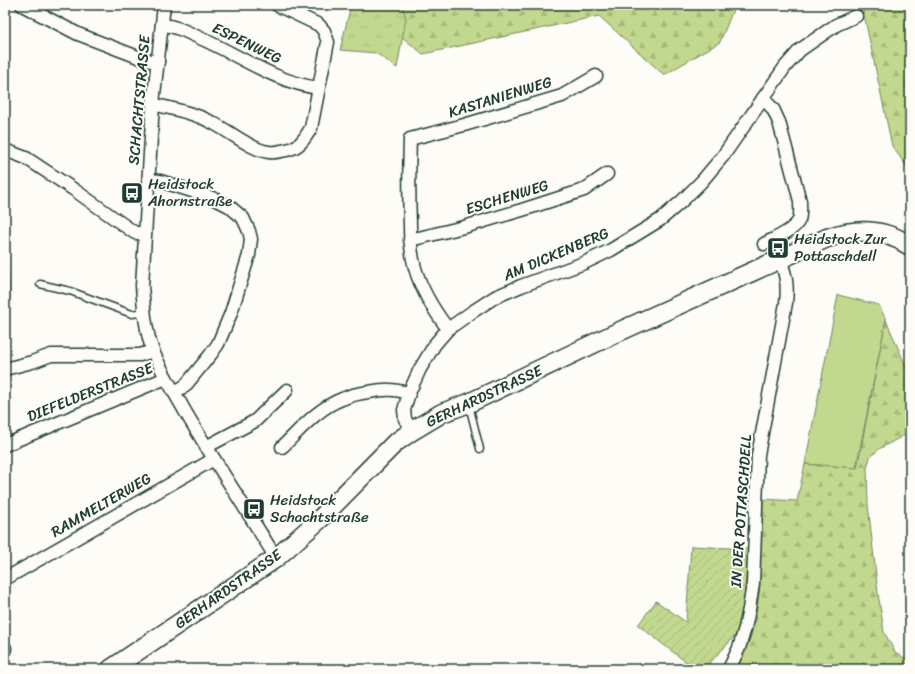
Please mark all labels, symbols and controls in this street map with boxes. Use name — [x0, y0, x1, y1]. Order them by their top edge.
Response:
street label: ESPENWEG — [208, 15, 286, 71]
street label: SCHACHTSTRASSE — [120, 32, 158, 166]
street label: KASTANIENWEG — [445, 69, 556, 125]
place label: Heidstock Ahornstraße — [147, 171, 232, 214]
street label: ESCHENWEG — [462, 172, 552, 222]
bus stop icon: Heidstock Ahornstraße — [119, 180, 145, 206]
street label: AM DICKENBERG — [498, 220, 613, 288]
place label: Heidstock Zur Pottaschdell — [794, 226, 887, 269]
bus stop icon: Heidstock Zur Pottaschdell — [765, 235, 791, 261]
street label: DIEFELDERSTRASSE — [23, 354, 159, 429]
street label: GERHARDSTRASSE — [421, 357, 548, 434]
street label: IN DER POTTASCHDELL — [723, 434, 759, 589]
street label: RAMMELTERWEG — [46, 466, 156, 544]
place label: Heidstock Schachtstraße — [270, 487, 369, 530]
bus stop icon: Heidstock Schachtstraße — [241, 496, 267, 522]
street label: GERHARDSTRASSE — [169, 541, 289, 636]

